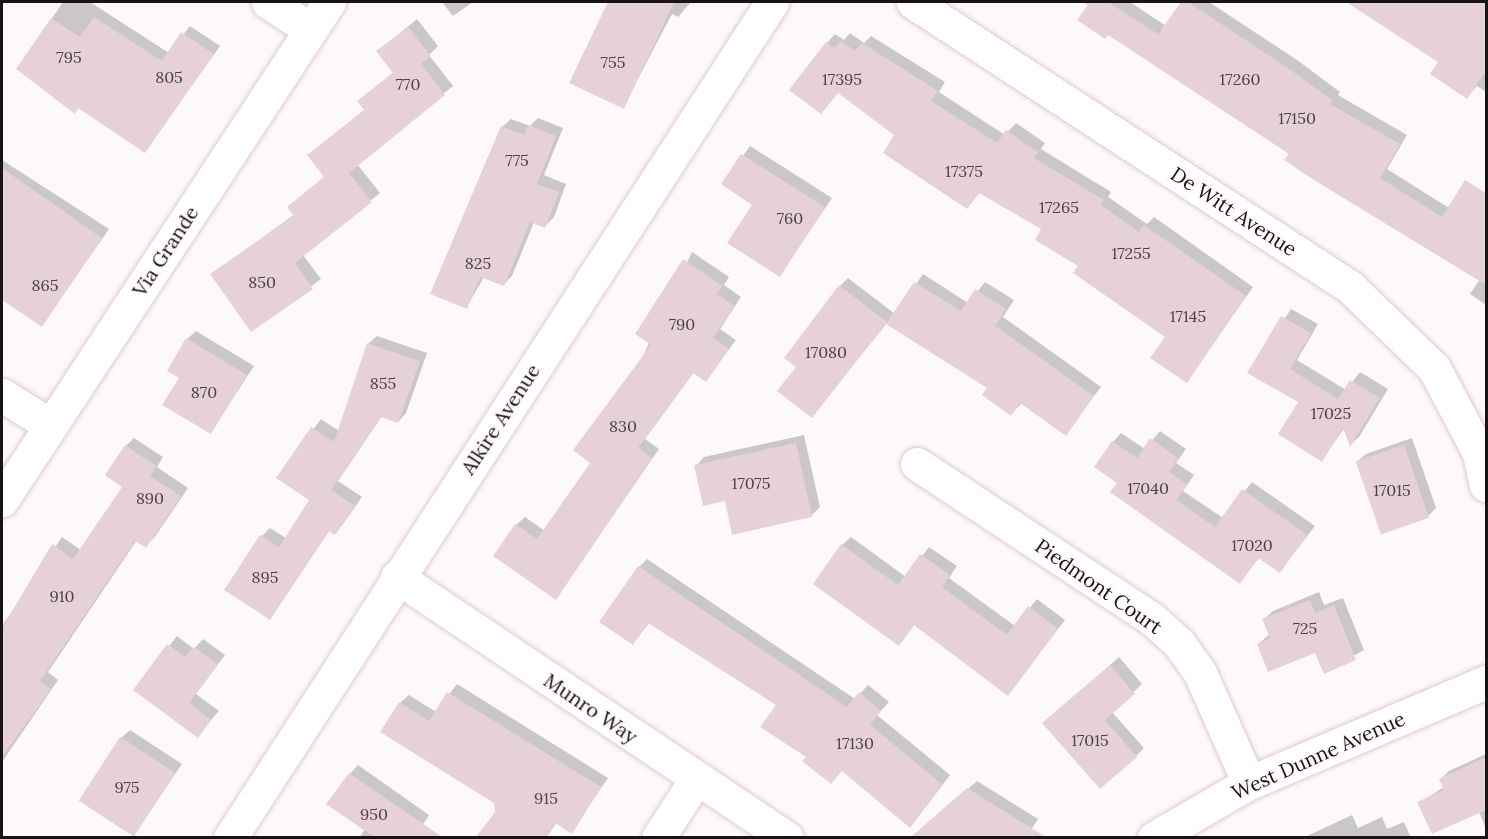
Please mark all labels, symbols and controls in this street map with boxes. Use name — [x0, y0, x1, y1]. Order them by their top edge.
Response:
house number: 795 — [56, 47, 82, 67]
house number: 755 — [601, 52, 625, 72]
house number: 805 — [155, 67, 183, 87]
house number: 17395 — [822, 69, 862, 89]
house number: 17260 — [1220, 69, 1260, 89]
house number: 770 — [396, 74, 420, 94]
house number: 17150 — [1278, 108, 1316, 128]
house number: 775 — [505, 150, 529, 170]
house number: 17375 — [945, 161, 983, 181]
street label: De Witt Avenue — [1167, 161, 1301, 261]
house number: 17265 — [1039, 197, 1079, 217]
street label: Via Grande — [127, 201, 203, 301]
house number: 760 — [777, 208, 803, 228]
house number: 17255 — [1111, 243, 1151, 263]
house number: 825 — [465, 253, 491, 273]
house number: 850 — [248, 272, 276, 292]
house number: 865 — [32, 275, 58, 295]
house number: 17145 — [1170, 306, 1206, 326]
house number: 790 — [669, 314, 695, 334]
house number: 17080 — [805, 342, 847, 362]
street label: Alkire Avenue — [455, 359, 545, 479]
house number: 855 — [370, 373, 396, 393]
house number: 870 — [191, 382, 217, 402]
house number: 17025 — [1311, 403, 1351, 423]
house number: 830 — [609, 416, 637, 436]
house number: 17075 — [732, 473, 770, 493]
house number: 17040 — [1127, 478, 1169, 498]
house number: 17015 — [1373, 480, 1411, 500]
house number: 890 — [136, 488, 164, 508]
street label: Piedmont Court — [1031, 533, 1167, 639]
house number: 17020 — [1231, 535, 1273, 555]
house number: 895 — [252, 567, 278, 587]
house number: 910 — [49, 586, 75, 606]
house number: 725 — [1293, 618, 1317, 638]
street label: Munro Way — [540, 668, 642, 748]
street label: West Dunne Avenue — [1228, 706, 1408, 804]
house number: 17015 — [1071, 730, 1109, 750]
house number: 17130 — [836, 733, 874, 753]
house number: 975 — [115, 777, 139, 797]
house number: 915 — [534, 788, 558, 808]
house number: 950 — [360, 804, 388, 824]

